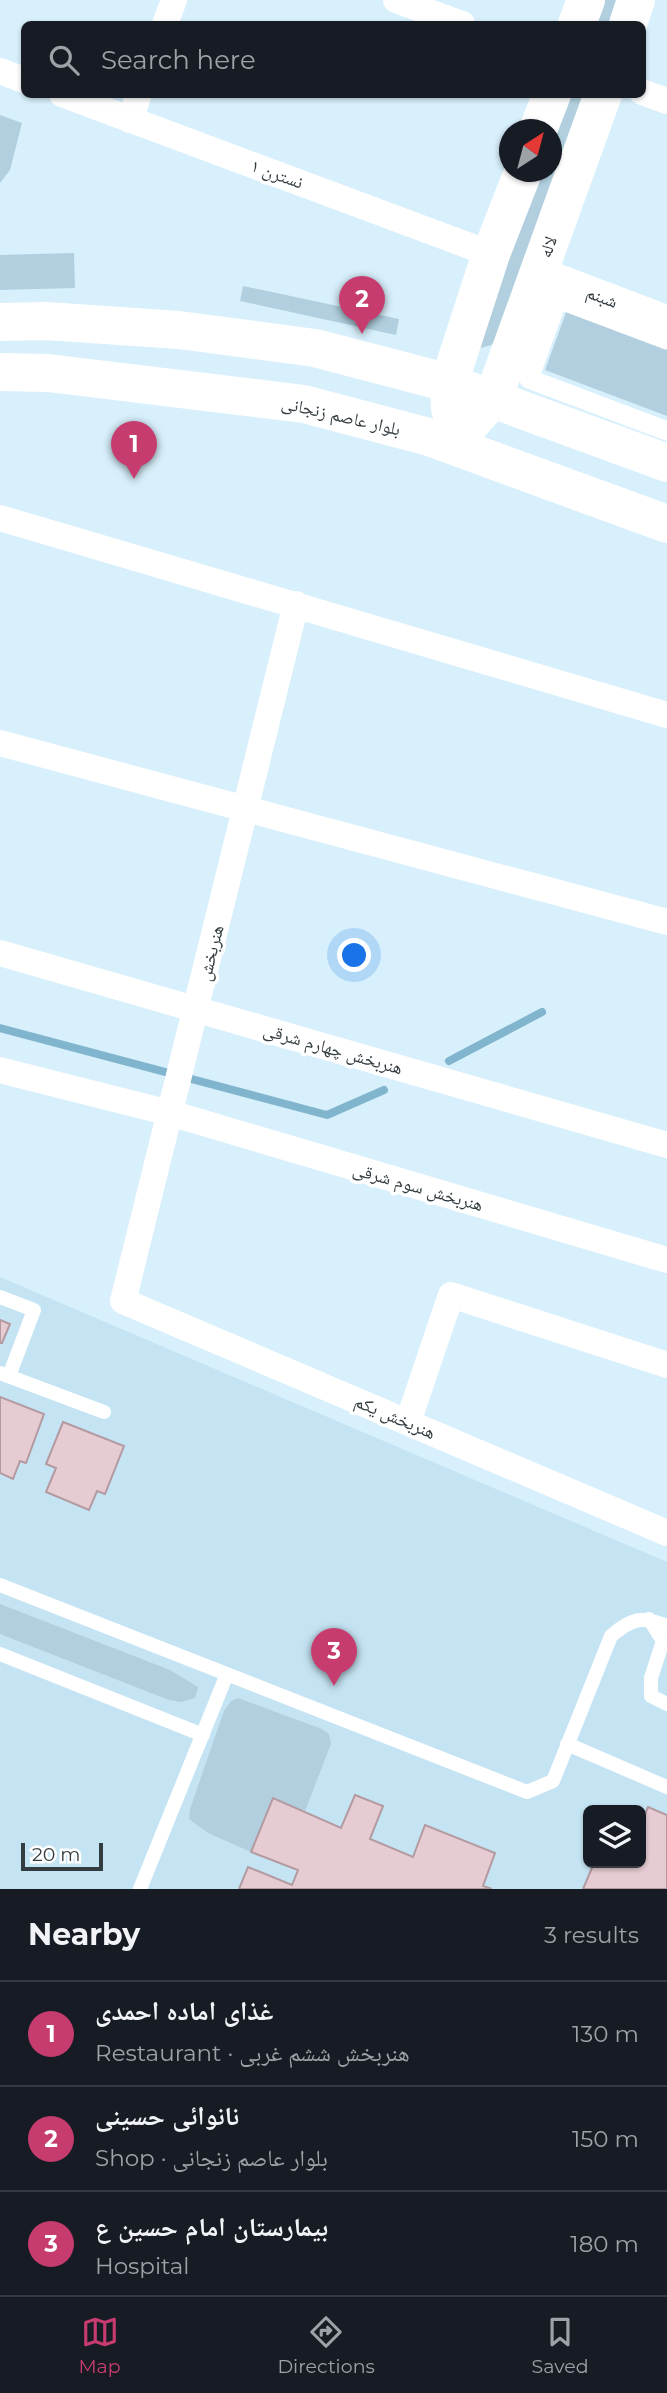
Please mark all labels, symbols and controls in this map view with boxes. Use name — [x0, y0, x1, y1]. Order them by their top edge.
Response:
search box — [21, 21, 646, 98]
icon: search — [45, 41, 83, 79]
text: Search here — [101, 44, 256, 76]
north arrow — [499, 119, 562, 182]
street label: نسترن ۱ — [248, 154, 306, 194]
street label: لاله — [534, 233, 562, 261]
pin: 2 — [339, 276, 385, 334]
street label: شبنم — [583, 281, 621, 314]
street label: بلوار عاصم زنجانی — [279, 392, 403, 441]
pin: 1 — [111, 421, 157, 479]
street label: هنربخش — [193, 923, 229, 983]
your location — [337, 938, 371, 972]
street label: هنربخش چهارم شرقی — [260, 1019, 405, 1080]
street label: هنربخش سوم شرقی — [350, 1158, 486, 1217]
street label: هنربخش یکم — [351, 1390, 439, 1445]
pin: 3 — [311, 1628, 357, 1686]
map controls — [583, 1805, 646, 1868]
button: layers — [583, 1805, 646, 1868]
scale bar — [21, 1840, 103, 1872]
text: 20 m — [32, 1843, 80, 1866]
text: Nearby — [28, 1916, 140, 1953]
text: 3 results — [544, 1921, 639, 1949]
text: غذای اماده احمدی — [95, 1995, 273, 2027]
text: 1 — [46, 2020, 56, 2048]
text: 130 m — [572, 2020, 639, 2048]
text: Restaurant · هنربخش ششم غربی — [95, 2039, 410, 2067]
text: نانوائی حسینی — [95, 2100, 239, 2132]
text: 2 — [44, 2125, 58, 2153]
text: 150 m — [572, 2125, 639, 2153]
text: Shop · بلوار عاصم زنجانی — [95, 2144, 328, 2172]
text: بیمارستان امام حسین ع — [95, 2211, 328, 2243]
text: 3 — [44, 2230, 58, 2258]
text: 180 m — [570, 2230, 639, 2258]
text: Hospital — [95, 2252, 190, 2280]
tab: Map — [78, 2313, 121, 2378]
tab: Directions — [277, 2313, 375, 2378]
tab: Saved — [532, 2313, 589, 2378]

